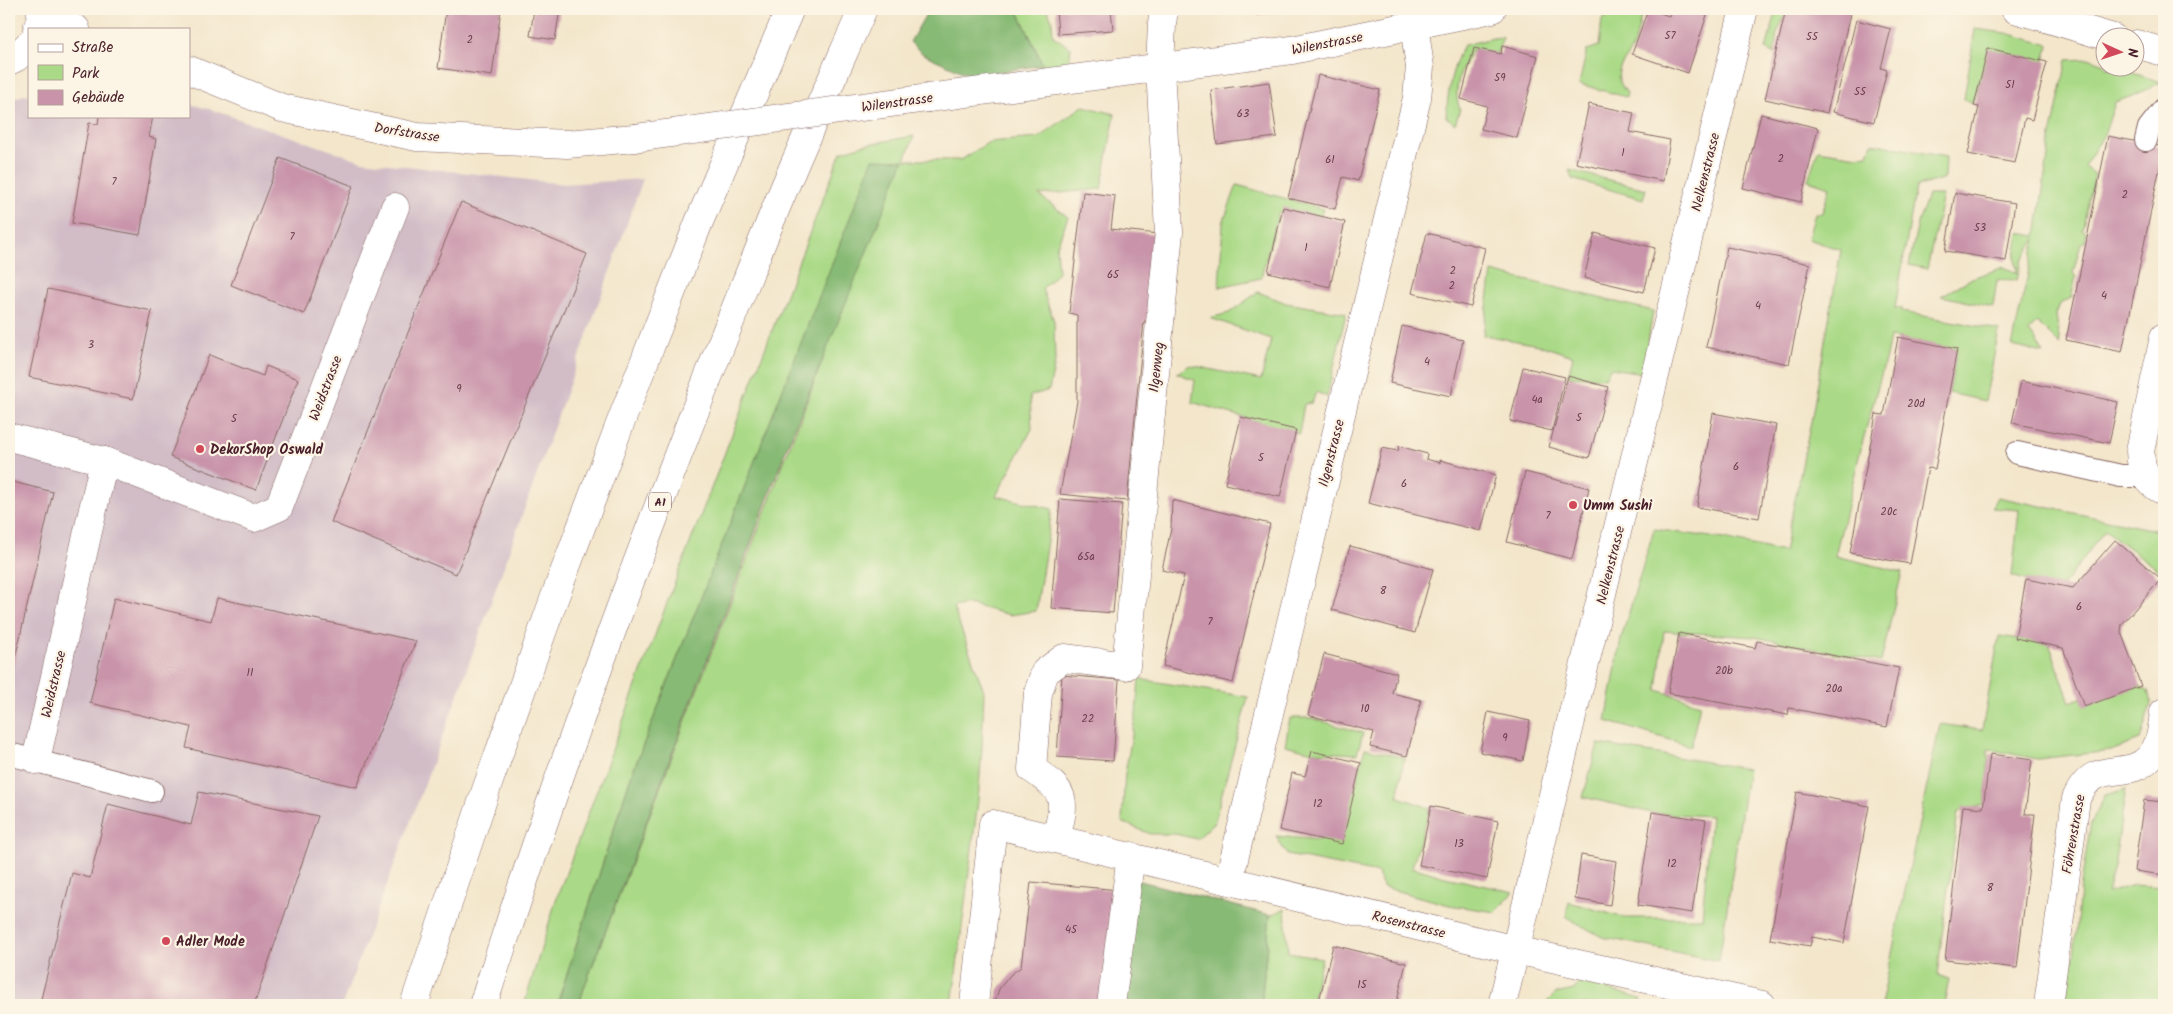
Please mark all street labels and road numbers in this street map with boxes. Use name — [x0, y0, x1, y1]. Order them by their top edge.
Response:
street label: Wilenstrasse — [1290, 26, 1365, 62]
street label: Wilenstrasse — [860, 87, 935, 119]
street label: Dorfstrasse — [372, 117, 442, 149]
street label: Nelkenstrasse — [1686, 130, 1727, 214]
street label: Ilgenweg — [1143, 341, 1171, 393]
street label: Weidstrasse — [303, 352, 349, 424]
street label: Ilgenstrasse — [1313, 416, 1351, 489]
road number: A1 — [649, 492, 671, 512]
street label: Nelkenstrasse — [1591, 523, 1632, 607]
street label: Weidstrasse — [36, 648, 73, 720]
street label: Föhrenstrasse — [2056, 792, 2092, 876]
street label: Rosenstrasse — [1370, 905, 1449, 945]

